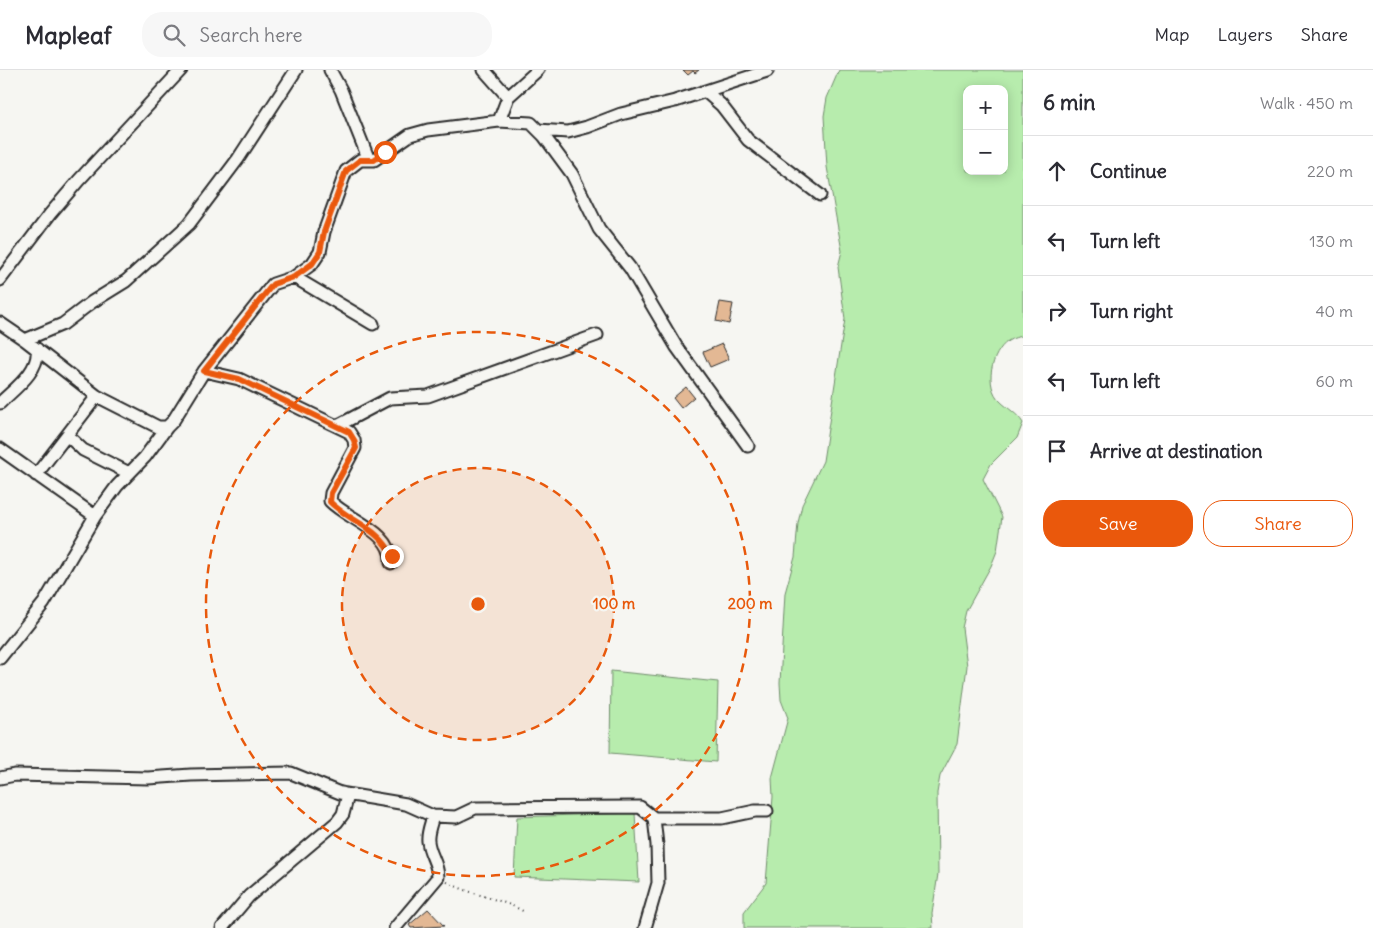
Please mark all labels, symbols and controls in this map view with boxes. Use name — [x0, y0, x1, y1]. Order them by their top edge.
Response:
search box — [142, 12, 492, 57]
text: Mapleaf — [25, 20, 112, 50]
icon: search — [160, 21, 188, 49]
text: Search here — [200, 23, 303, 47]
text: Map — [1154, 23, 1189, 46]
text: Layers — [1217, 23, 1273, 46]
text: Share — [1301, 23, 1348, 46]
map controls — [963, 85, 1008, 175]
button: + — [963, 85, 1008, 130]
text: 6 min — [1043, 89, 1095, 116]
text: Walk · 450 m — [1260, 93, 1353, 113]
button: − — [963, 130, 1008, 175]
route start — [374, 141, 397, 164]
icon: ahead — [1043, 157, 1071, 185]
text: Continue — [1090, 159, 1167, 183]
text: 220 m — [1307, 161, 1353, 181]
icon: left — [1043, 227, 1071, 255]
text: Turn left — [1090, 229, 1160, 253]
text: 130 m — [1309, 231, 1353, 251]
icon: right — [1043, 297, 1071, 325]
text: Turn right — [1090, 299, 1173, 323]
text: 40 m — [1315, 301, 1353, 321]
icon: left — [1043, 367, 1071, 395]
text: Turn left — [1090, 369, 1160, 393]
text: 60 m — [1315, 371, 1353, 391]
icon: arrive — [1043, 437, 1071, 465]
text: Arrive at destination — [1090, 439, 1263, 463]
button: Save — [1043, 500, 1193, 547]
button: Share — [1203, 500, 1353, 547]
route end — [381, 545, 404, 568]
text: 100 m — [593, 594, 635, 613]
text: 200 m — [728, 594, 772, 613]
centre of rings — [469, 595, 487, 613]

